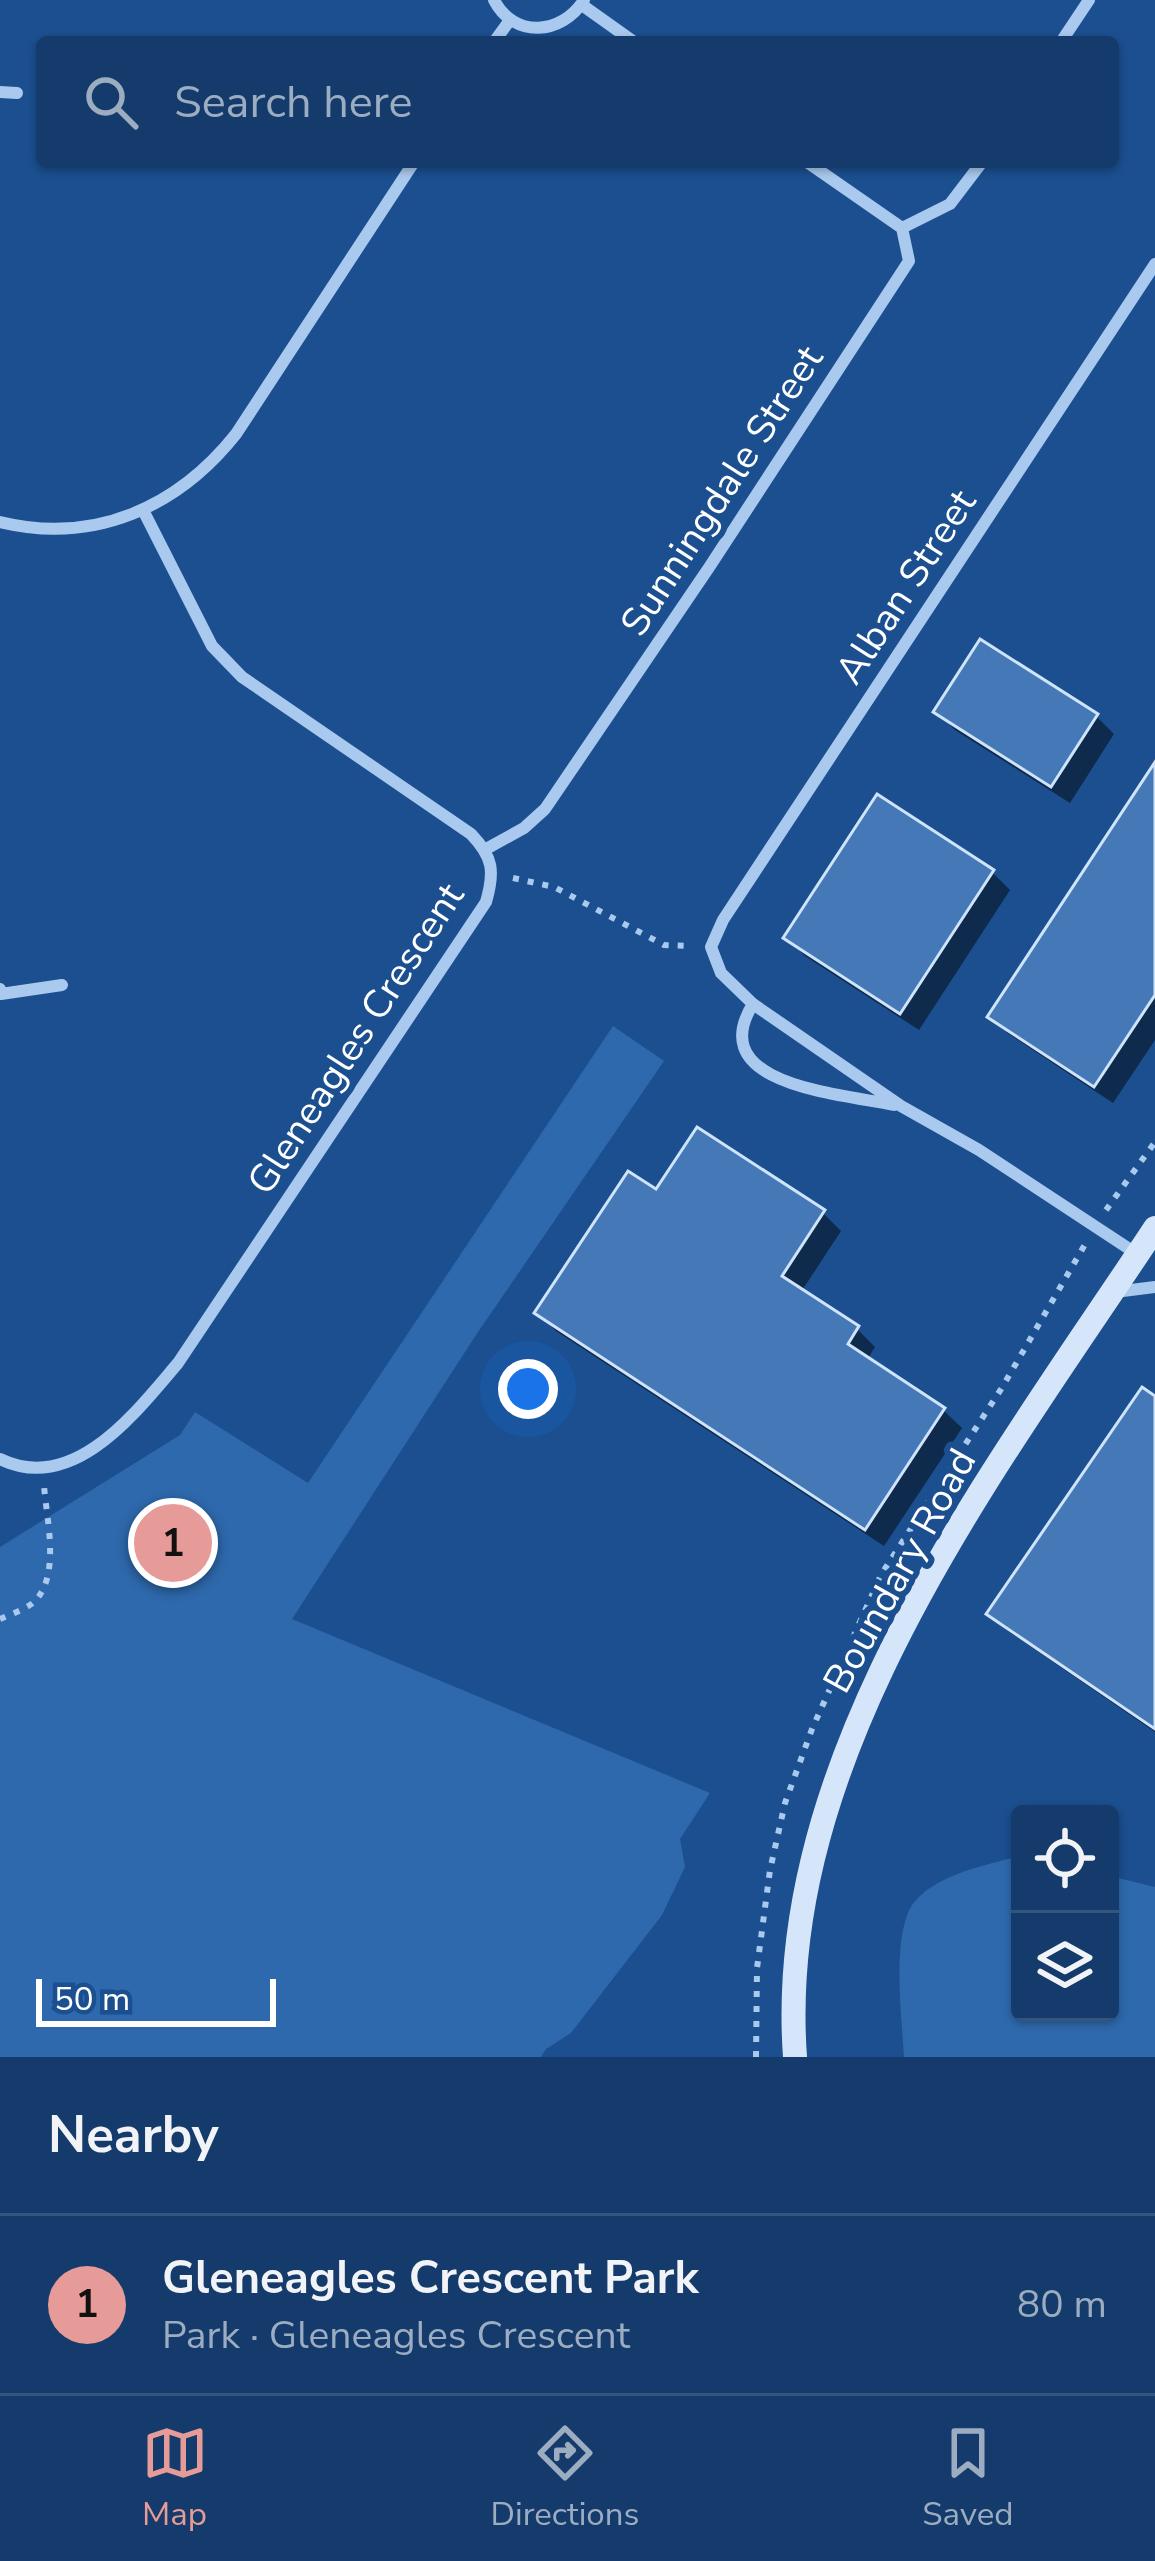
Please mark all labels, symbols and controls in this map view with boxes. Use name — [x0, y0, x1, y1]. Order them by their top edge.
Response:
search box — [36, 36, 1119, 168]
icon: search — [78, 69, 144, 135]
text: Search here — [174, 72, 413, 133]
street label: Sunningdale Street — [608, 335, 836, 646]
street label: Alban Street — [823, 479, 989, 695]
street label: Gleneagles Crescent — [235, 873, 477, 1205]
your location — [498, 1359, 558, 1419]
street label: Boundary Road — [811, 1439, 989, 1703]
pin: 1 — [134, 1498, 212, 1588]
map controls — [1011, 1805, 1119, 2021]
button: locate — [1011, 1805, 1119, 1913]
button: layers — [1011, 1913, 1119, 2021]
scale bar — [36, 1973, 276, 2026]
text: 50 m — [54, 1977, 130, 2022]
text: Nearby — [48, 2100, 219, 2170]
text: Gleneagles Crescent Park — [162, 2248, 699, 2309]
text: 1 — [75, 2278, 99, 2331]
text: 80 m — [1017, 2278, 1107, 2331]
text: Park · Gleneagles Crescent — [162, 2309, 630, 2362]
tab: Map — [142, 2420, 208, 2537]
tab: Directions — [491, 2420, 639, 2537]
tab: Saved — [922, 2420, 1013, 2537]

